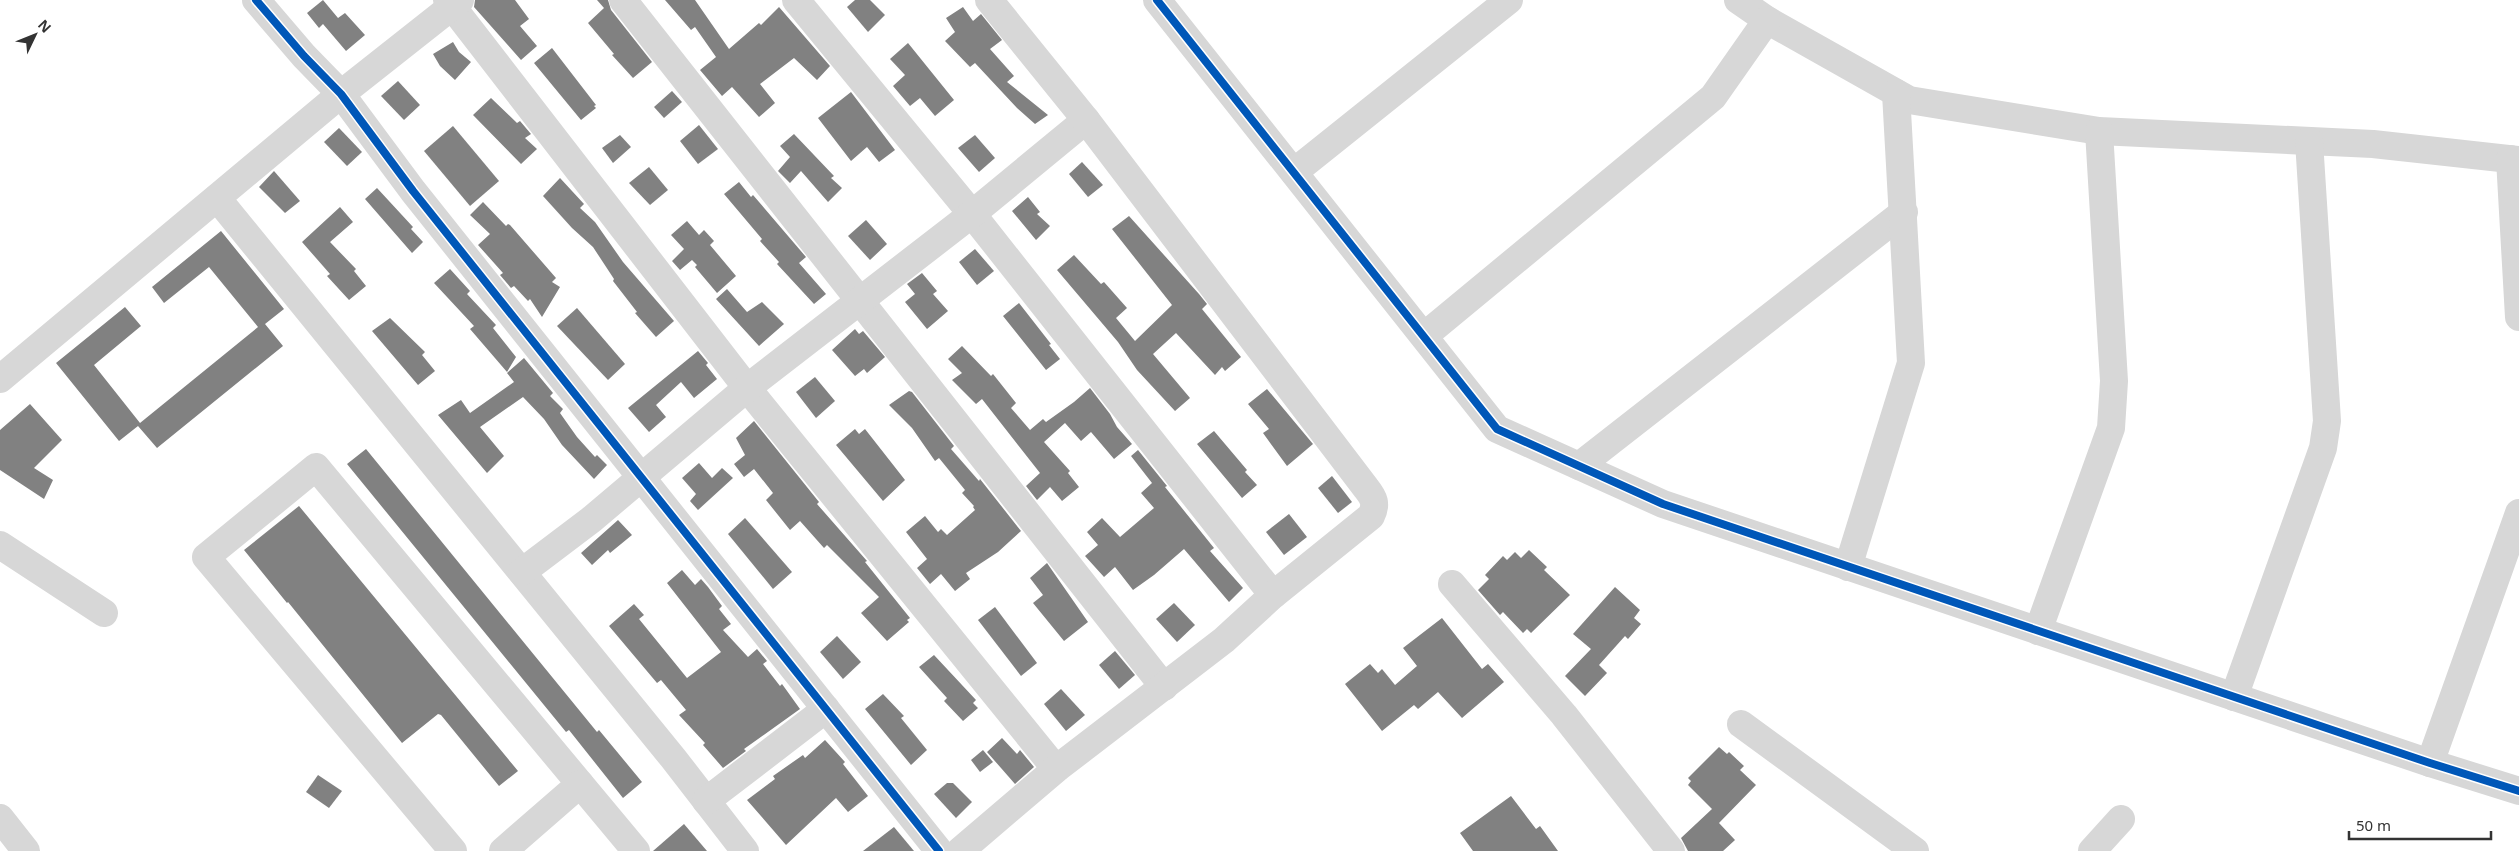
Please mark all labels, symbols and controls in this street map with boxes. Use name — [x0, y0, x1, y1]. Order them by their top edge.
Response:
north arrow — [10, 10, 60, 60]
text: N — [34, 15, 56, 36]
scale bar — [2349, 808, 2492, 840]
text: 50 m — [2356, 815, 2391, 835]

